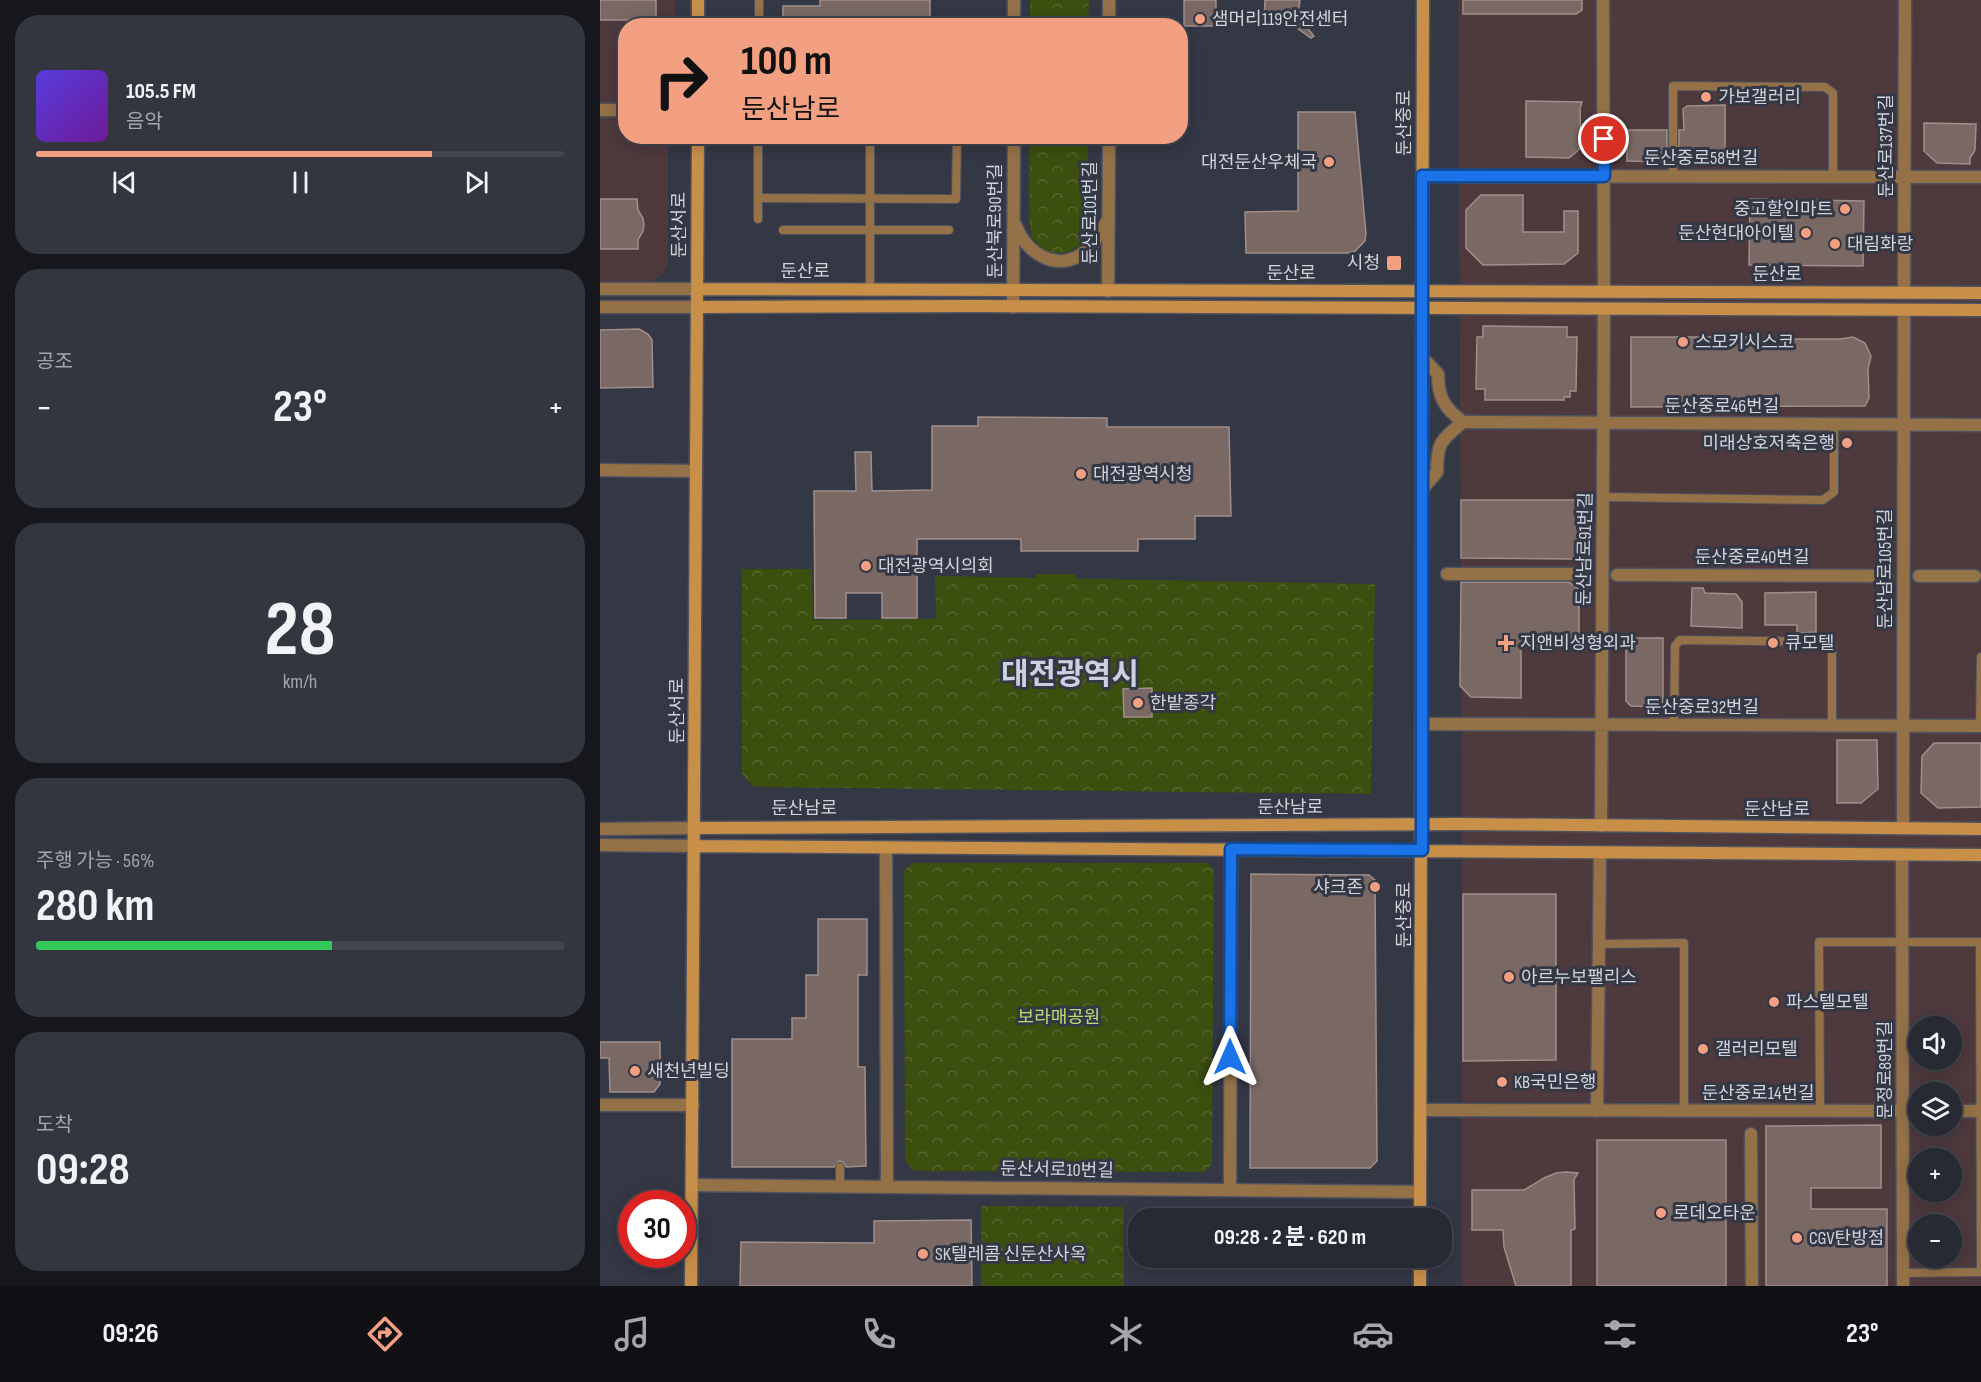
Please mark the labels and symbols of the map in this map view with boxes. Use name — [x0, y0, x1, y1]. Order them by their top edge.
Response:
place label: 샘머리119안전센터 — [1212, 9, 1349, 30]
marker: 샘머리119안전센터 — [1193, 12, 1207, 26]
place label: 가보갤러리 — [1718, 87, 1801, 108]
street label: 둔산중로 — [1394, 90, 1415, 156]
marker: 가보갤러리 — [1699, 90, 1713, 104]
street label: 둔산로137번길 — [1876, 94, 1897, 198]
pin — [1578, 113, 1629, 164]
street label: 둔산중로58번길 — [1644, 148, 1758, 169]
place label: 대전둔산우체국 — [1201, 152, 1317, 173]
marker: 대전둔산우체국 — [1322, 155, 1336, 169]
street label: 둔산로101번길 — [1080, 161, 1101, 265]
street label: 둔산북로90번길 — [985, 163, 1006, 279]
street label: 둔산서로 — [669, 192, 690, 258]
place label: 중고할인마트 — [1734, 199, 1833, 220]
marker: 중고할인마트 — [1838, 202, 1852, 216]
place label: 둔산현대아이텔 — [1678, 223, 1794, 244]
marker: 둔산현대아이텔 — [1799, 226, 1813, 240]
place label: 대림화랑 — [1847, 234, 1913, 255]
marker: 대림화랑 — [1828, 237, 1842, 251]
place label: 시청 — [1347, 253, 1380, 274]
marker: 시청 — [1385, 254, 1403, 272]
street label: 둔산로 — [780, 261, 830, 282]
street label: 둔산로 — [1266, 263, 1316, 284]
street label: 둔산로 — [1752, 264, 1802, 285]
place label: 스모키시스코 — [1695, 332, 1794, 353]
marker: 스모키시스코 — [1676, 335, 1690, 349]
street label: 둔산중로46번길 — [1665, 396, 1779, 417]
place label: 미래상호저축은행 — [1703, 433, 1835, 454]
marker: 미래상호저축은행 — [1840, 436, 1854, 450]
place label: 대전광역시청 — [1093, 464, 1192, 485]
marker: 대전광역시청 — [1074, 467, 1088, 481]
street label: 둔산남로91번길 — [1574, 492, 1596, 606]
street label: 둔산남로105번길 — [1875, 509, 1896, 629]
street label: 둔산중로40번길 — [1695, 547, 1809, 568]
place label: 대전광역시의회 — [878, 556, 994, 577]
marker: 대전광역시의회 — [859, 559, 873, 573]
place label: 지앤비성형외과 — [1520, 633, 1636, 654]
place label: 큐모텔 — [1785, 633, 1835, 654]
marker: 지앤비성형외과 — [1497, 634, 1515, 652]
marker: 큐모텔 — [1766, 636, 1780, 650]
district label: 대전광역시 — [1001, 657, 1139, 693]
street label: 둔산서로 — [667, 678, 688, 744]
place label: 한밭종각 — [1150, 693, 1216, 714]
marker: 한밭종각 — [1131, 696, 1145, 710]
street label: 둔산중로32번길 — [1645, 697, 1759, 718]
street label: 둔산남로 — [1257, 797, 1323, 818]
street label: 둔산남로 — [771, 798, 837, 819]
street label: 둔산남로 — [1744, 799, 1810, 820]
place label: 샤크존 — [1313, 877, 1363, 898]
marker: 샤크존 — [1368, 880, 1382, 894]
street label: 둔산중로 — [1394, 882, 1415, 948]
place label: 아르누보팰리스 — [1521, 967, 1637, 988]
marker: 아르누보팰리스 — [1502, 970, 1516, 984]
place label: 파스텔모텔 — [1786, 992, 1869, 1013]
marker: 파스텔모텔 — [1767, 995, 1781, 1009]
park label: 보라매공원 — [1018, 1007, 1100, 1028]
street label: 문정로89번길 — [1875, 1021, 1896, 1119]
position arrow — [1198, 1025, 1262, 1089]
place label: 갤러리모텔 — [1715, 1039, 1798, 1060]
marker: 갤러리모텔 — [1696, 1042, 1710, 1056]
place label: 새천년빌딩 — [647, 1061, 730, 1082]
marker: 새천년빌딩 — [628, 1064, 642, 1078]
place label: KB국민은행 — [1514, 1072, 1596, 1093]
marker: KB국민은행 — [1495, 1075, 1509, 1089]
street label: 둔산중로14번길 — [1701, 1083, 1815, 1104]
street label: 둔산서로10번길 — [1000, 1159, 1114, 1181]
speed limit sign: 30 — [618, 1190, 696, 1268]
place label: 로데오타운 — [1673, 1203, 1756, 1224]
marker: 로데오타운 — [1654, 1206, 1668, 1220]
place label: CGV탄방점 — [1809, 1228, 1884, 1249]
marker: CGV탄방점 — [1790, 1231, 1804, 1245]
place label: SK텔레콤 신둔산사옥 — [935, 1244, 1086, 1265]
marker: SK텔레콤 신둔산사옥 — [916, 1247, 930, 1261]

